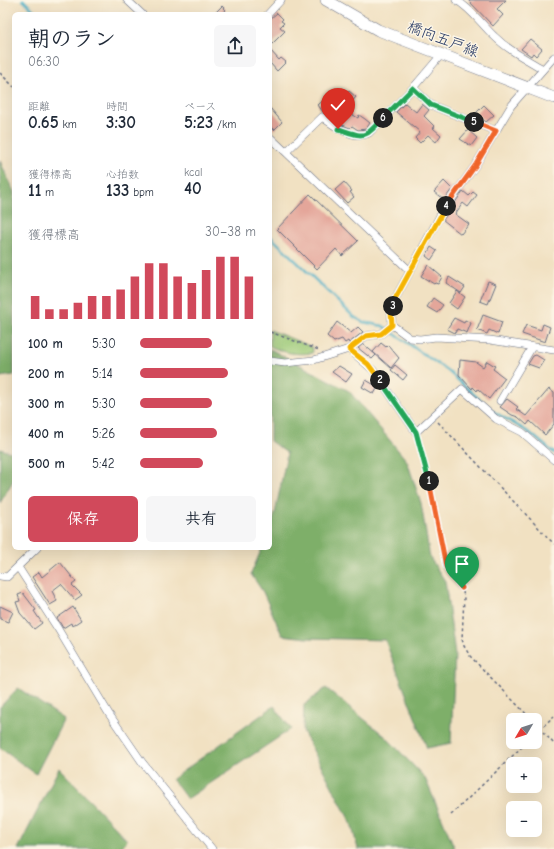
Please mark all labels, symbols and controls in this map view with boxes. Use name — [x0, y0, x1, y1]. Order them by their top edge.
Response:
street label: 橋向五戸線 — [405, 17, 481, 61]
button: share — [214, 25, 256, 67]
text: 朝のラン — [28, 26, 116, 52]
text: 06:30 — [28, 54, 60, 69]
pin — [321, 88, 355, 129]
icon: check — [327, 94, 349, 116]
text: 距離 — [28, 100, 50, 113]
text: 時間 — [106, 100, 128, 113]
text: ペース — [184, 100, 216, 113]
pin: 6 — [373, 108, 393, 128]
text: 6 — [380, 111, 386, 124]
pin: 5 — [464, 112, 484, 132]
text: 0.65 — [28, 113, 59, 132]
text: 3:30 — [106, 113, 136, 132]
text: 5:23 — [184, 113, 213, 132]
text: 5 — [471, 115, 477, 128]
text: km — [59, 118, 77, 131]
text: /km — [213, 118, 236, 131]
text: kcal — [184, 166, 202, 179]
text: 獲得標高 — [28, 168, 72, 181]
text: 心拍数 — [106, 168, 139, 181]
text: 40 — [184, 179, 202, 198]
text: 11 — [28, 181, 41, 200]
text: 133 — [106, 181, 129, 200]
text: m — [41, 186, 54, 199]
text: bpm — [129, 186, 154, 199]
pin: 4 — [436, 196, 456, 216]
text: 4 — [443, 199, 449, 212]
text: 30–38 m — [205, 224, 256, 239]
text: 獲得標高 — [28, 227, 80, 242]
pin: 3 — [383, 296, 403, 316]
text: 3 — [390, 299, 396, 312]
text: 100 m — [28, 336, 63, 351]
text: 5:30 — [92, 336, 116, 351]
text: 200 m — [28, 366, 64, 381]
text: 5:14 — [92, 366, 113, 381]
pin: 2 — [370, 370, 390, 390]
text: 2 — [377, 373, 383, 386]
text: 300 m — [28, 396, 64, 411]
text: 5:30 — [92, 396, 116, 411]
text: 400 m — [28, 426, 64, 441]
text: 5:26 — [92, 426, 115, 441]
text: 500 m — [28, 456, 65, 471]
text: 5:42 — [92, 456, 115, 471]
pin: 1 — [419, 471, 439, 491]
text: 1 — [427, 474, 431, 487]
button: 保存 — [28, 496, 138, 542]
button: 共有 — [146, 496, 256, 542]
pin — [445, 547, 479, 588]
icon: arrive — [451, 553, 473, 575]
north arrow — [506, 713, 542, 749]
map controls — [506, 713, 542, 837]
button: + — [506, 757, 542, 793]
button: − — [506, 801, 542, 837]

